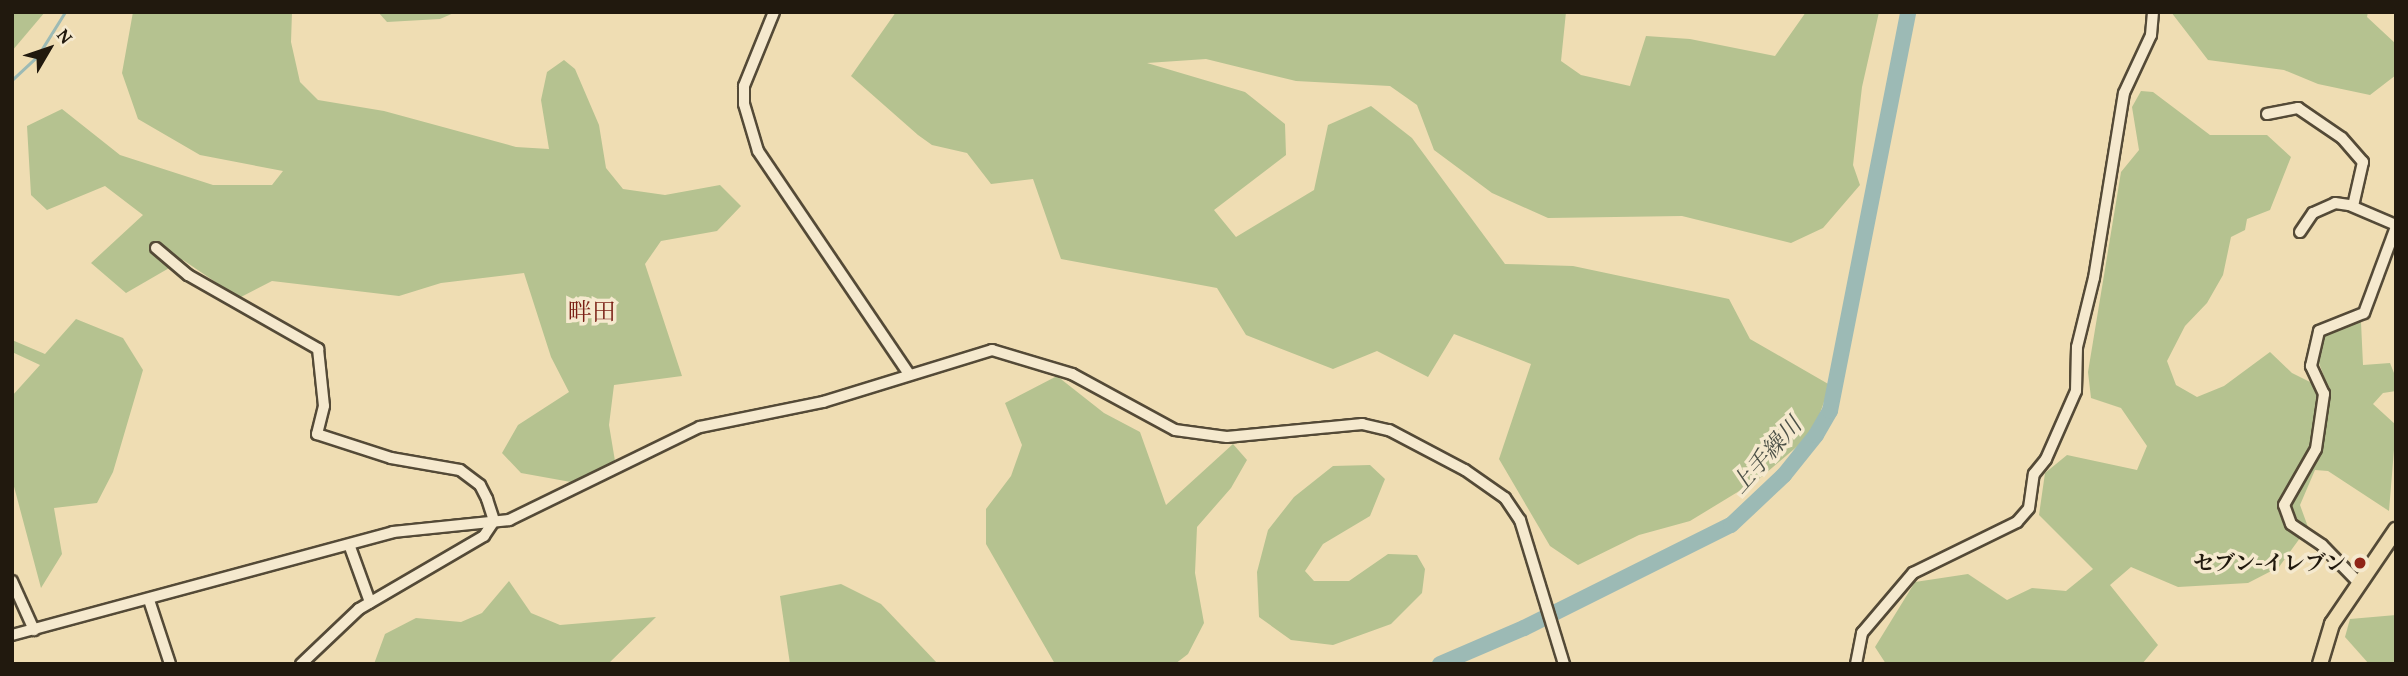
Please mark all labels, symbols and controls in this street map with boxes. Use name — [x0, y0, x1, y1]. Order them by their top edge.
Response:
north arrow — [14, 14, 84, 84]
text: N — [50, 22, 80, 50]
district label: 畔田 — [568, 298, 616, 326]
water label: 上手繰川 — [1725, 412, 1807, 498]
place label: セブン-イレブン — [2191, 550, 2346, 576]
marker: セブン-イレブン — [2352, 555, 2368, 571]

